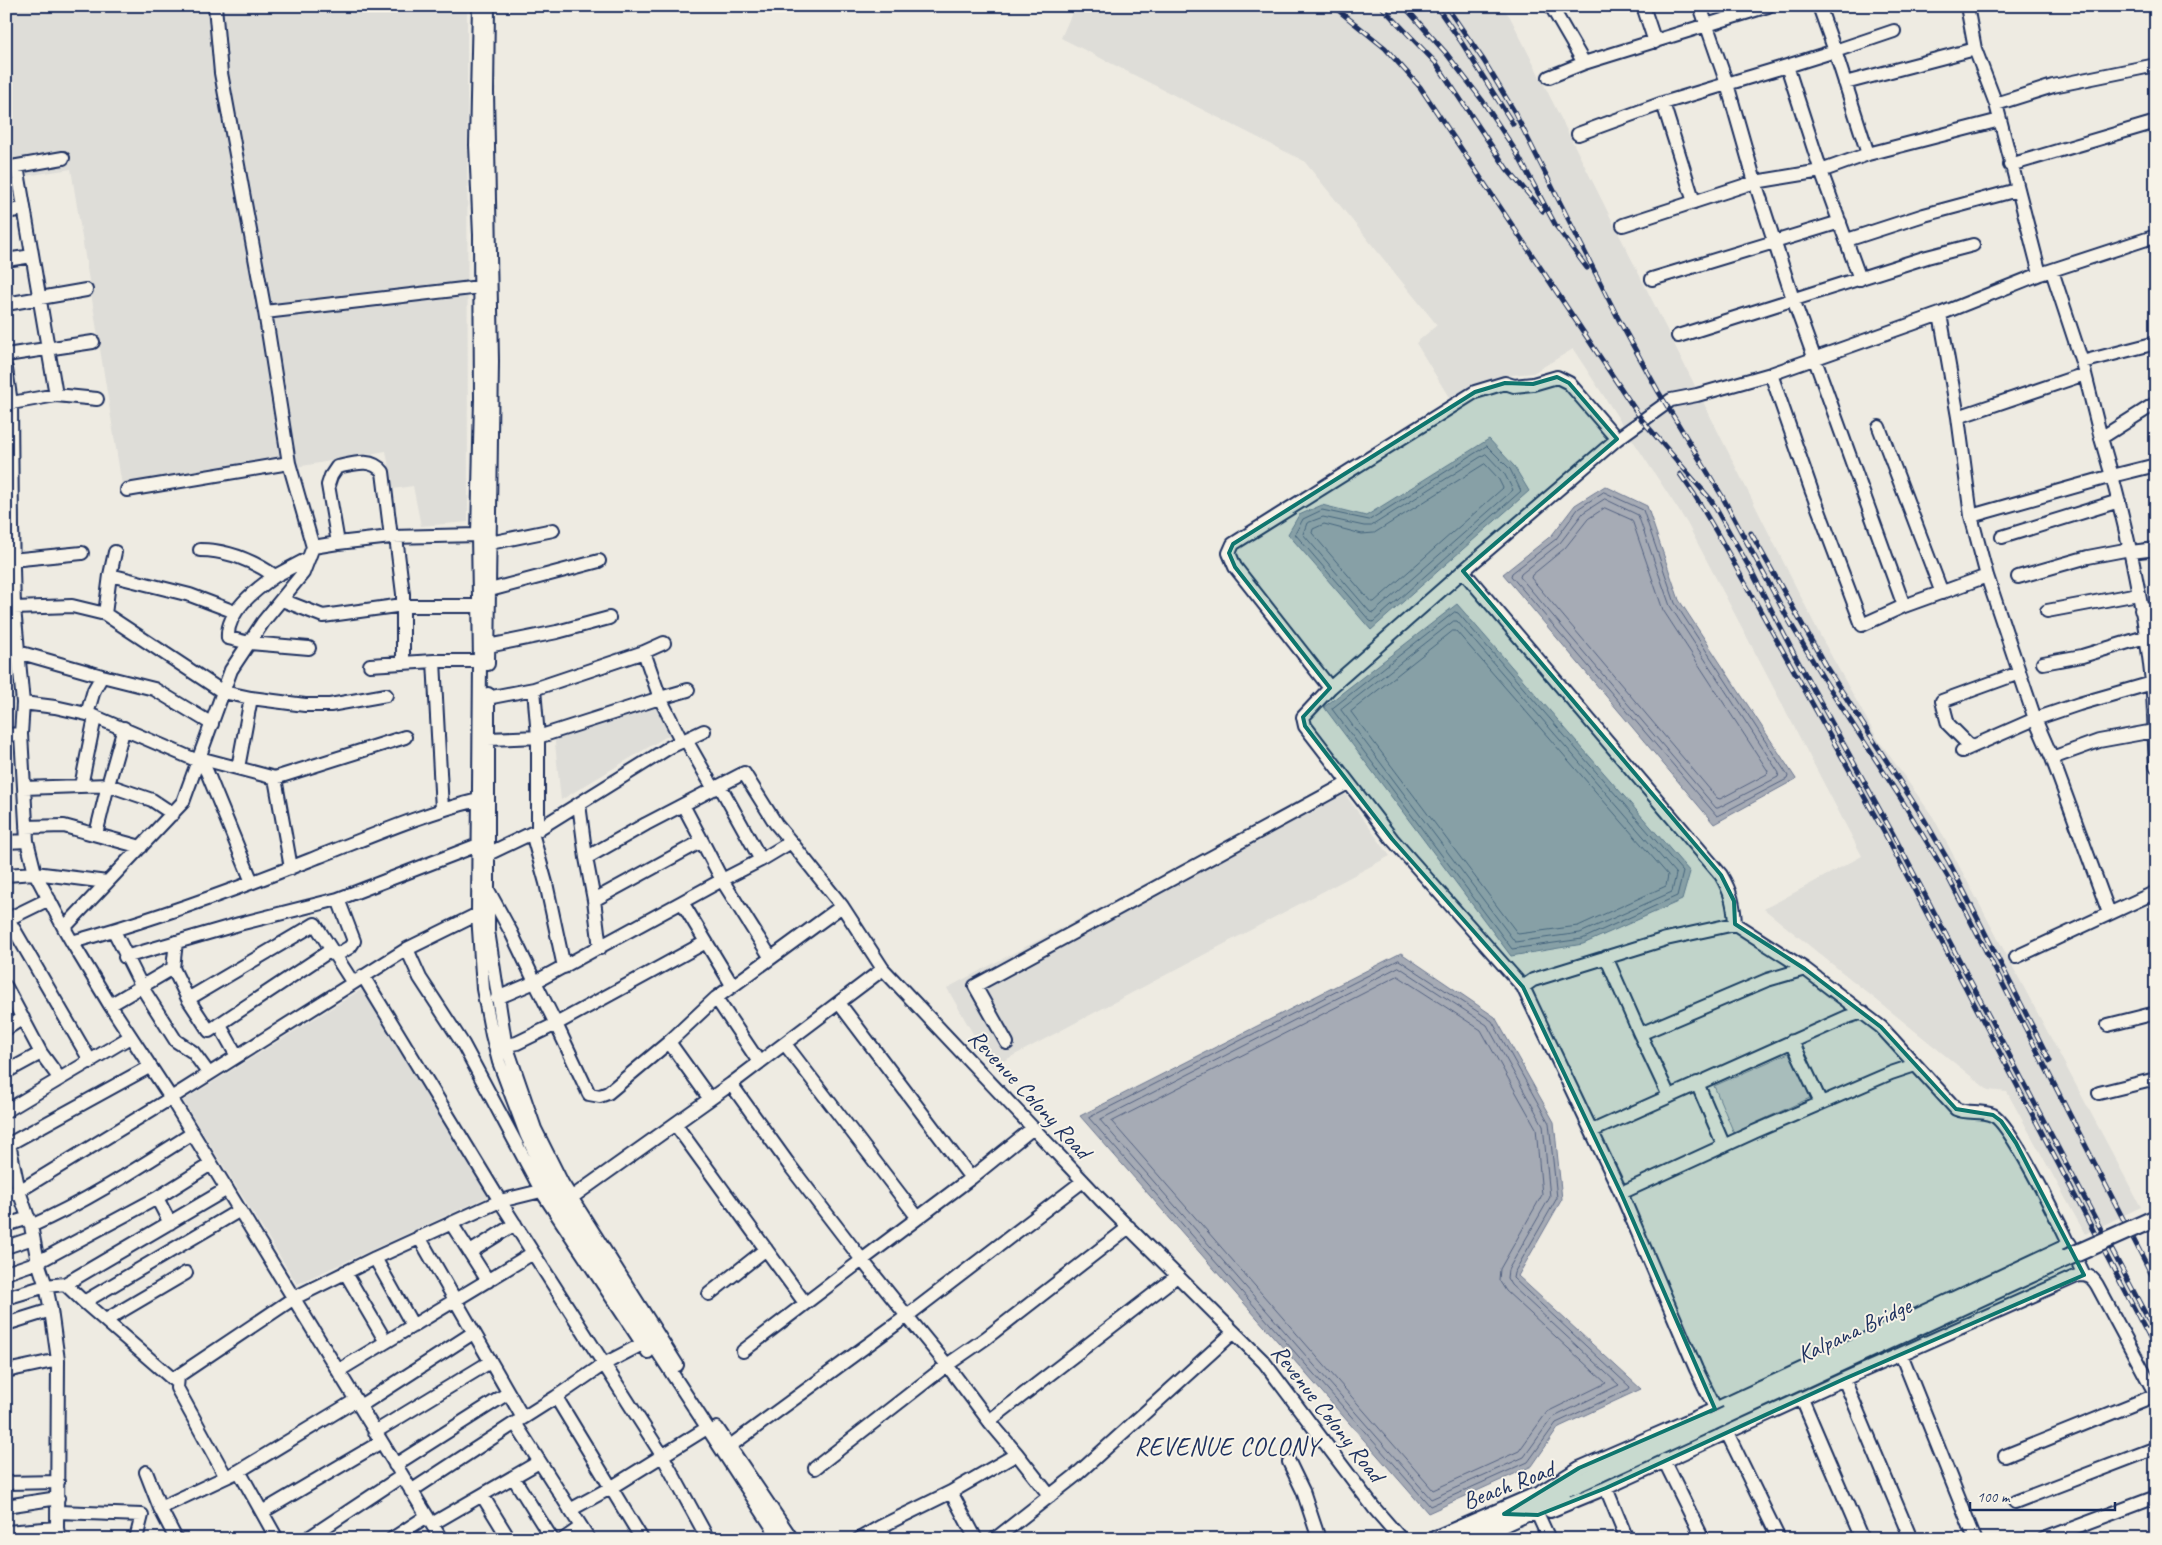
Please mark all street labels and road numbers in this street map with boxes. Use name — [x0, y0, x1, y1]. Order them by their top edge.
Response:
street label: Revenue Colony Road — [962, 1023, 1100, 1168]
street label: Kalpana Bridge — [1792, 1290, 1918, 1369]
street label: Revenue Colony Road — [1265, 1338, 1393, 1491]
street label: Beach Road — [1458, 1453, 1561, 1516]

